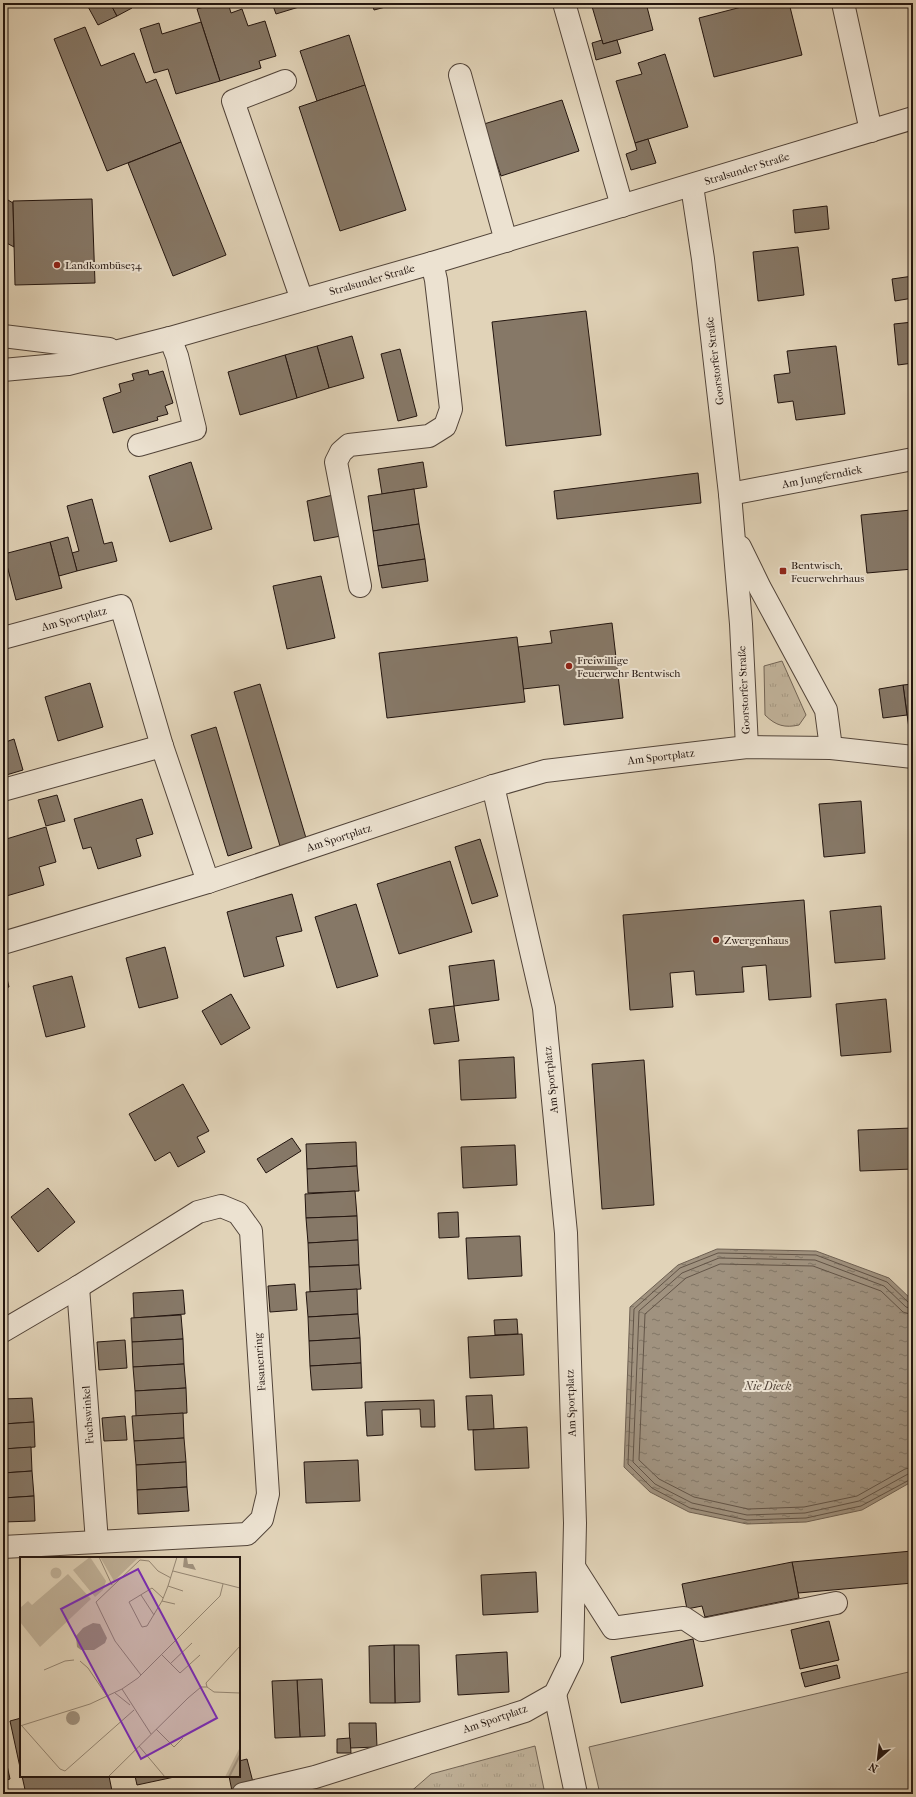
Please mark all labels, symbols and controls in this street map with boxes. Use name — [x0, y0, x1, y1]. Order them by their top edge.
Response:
street label: Stralsunder Straße — [703, 150, 792, 188]
place label: Landkombüse34 — [65, 259, 142, 272]
marker: Landkombüse34 — [52, 260, 62, 270]
street label: Stralsunder Straße — [328, 261, 417, 298]
street label: Goorstorfer Straße — [703, 316, 727, 406]
street label: Am Jungferndiek — [780, 463, 863, 491]
place label: Bentwisch, Feuerwehrhaus — [791, 559, 864, 585]
marker: Bentwisch, Feuerwehrhaus — [778, 566, 788, 576]
street label: Am Sportplatz — [39, 604, 108, 634]
street label: Goorstorfer Straße — [735, 645, 753, 735]
place label: Freiwillige Feuerwehr Bentwisch — [577, 654, 681, 680]
marker: Freiwillige Feuerwehr Bentwisch — [564, 661, 574, 671]
street label: Am Sportplatz — [626, 746, 695, 768]
street label: Am Sportplatz — [304, 821, 373, 855]
place label: Zwergenhaus — [724, 934, 788, 947]
marker: Zwergenhaus — [711, 935, 721, 945]
street label: Am Sportplatz — [541, 1046, 561, 1115]
street label: Fasanenring — [251, 1332, 269, 1392]
street label: Am Sportplatz — [563, 1369, 579, 1438]
water label: Nie Dieck — [743, 1379, 792, 1393]
street label: Fuchswinkel — [79, 1385, 97, 1445]
inset map — [20, 1557, 240, 1777]
street label: Am Sportplatz — [460, 1702, 529, 1736]
north arrow — [858, 1739, 898, 1779]
text: N — [866, 1759, 880, 1775]

